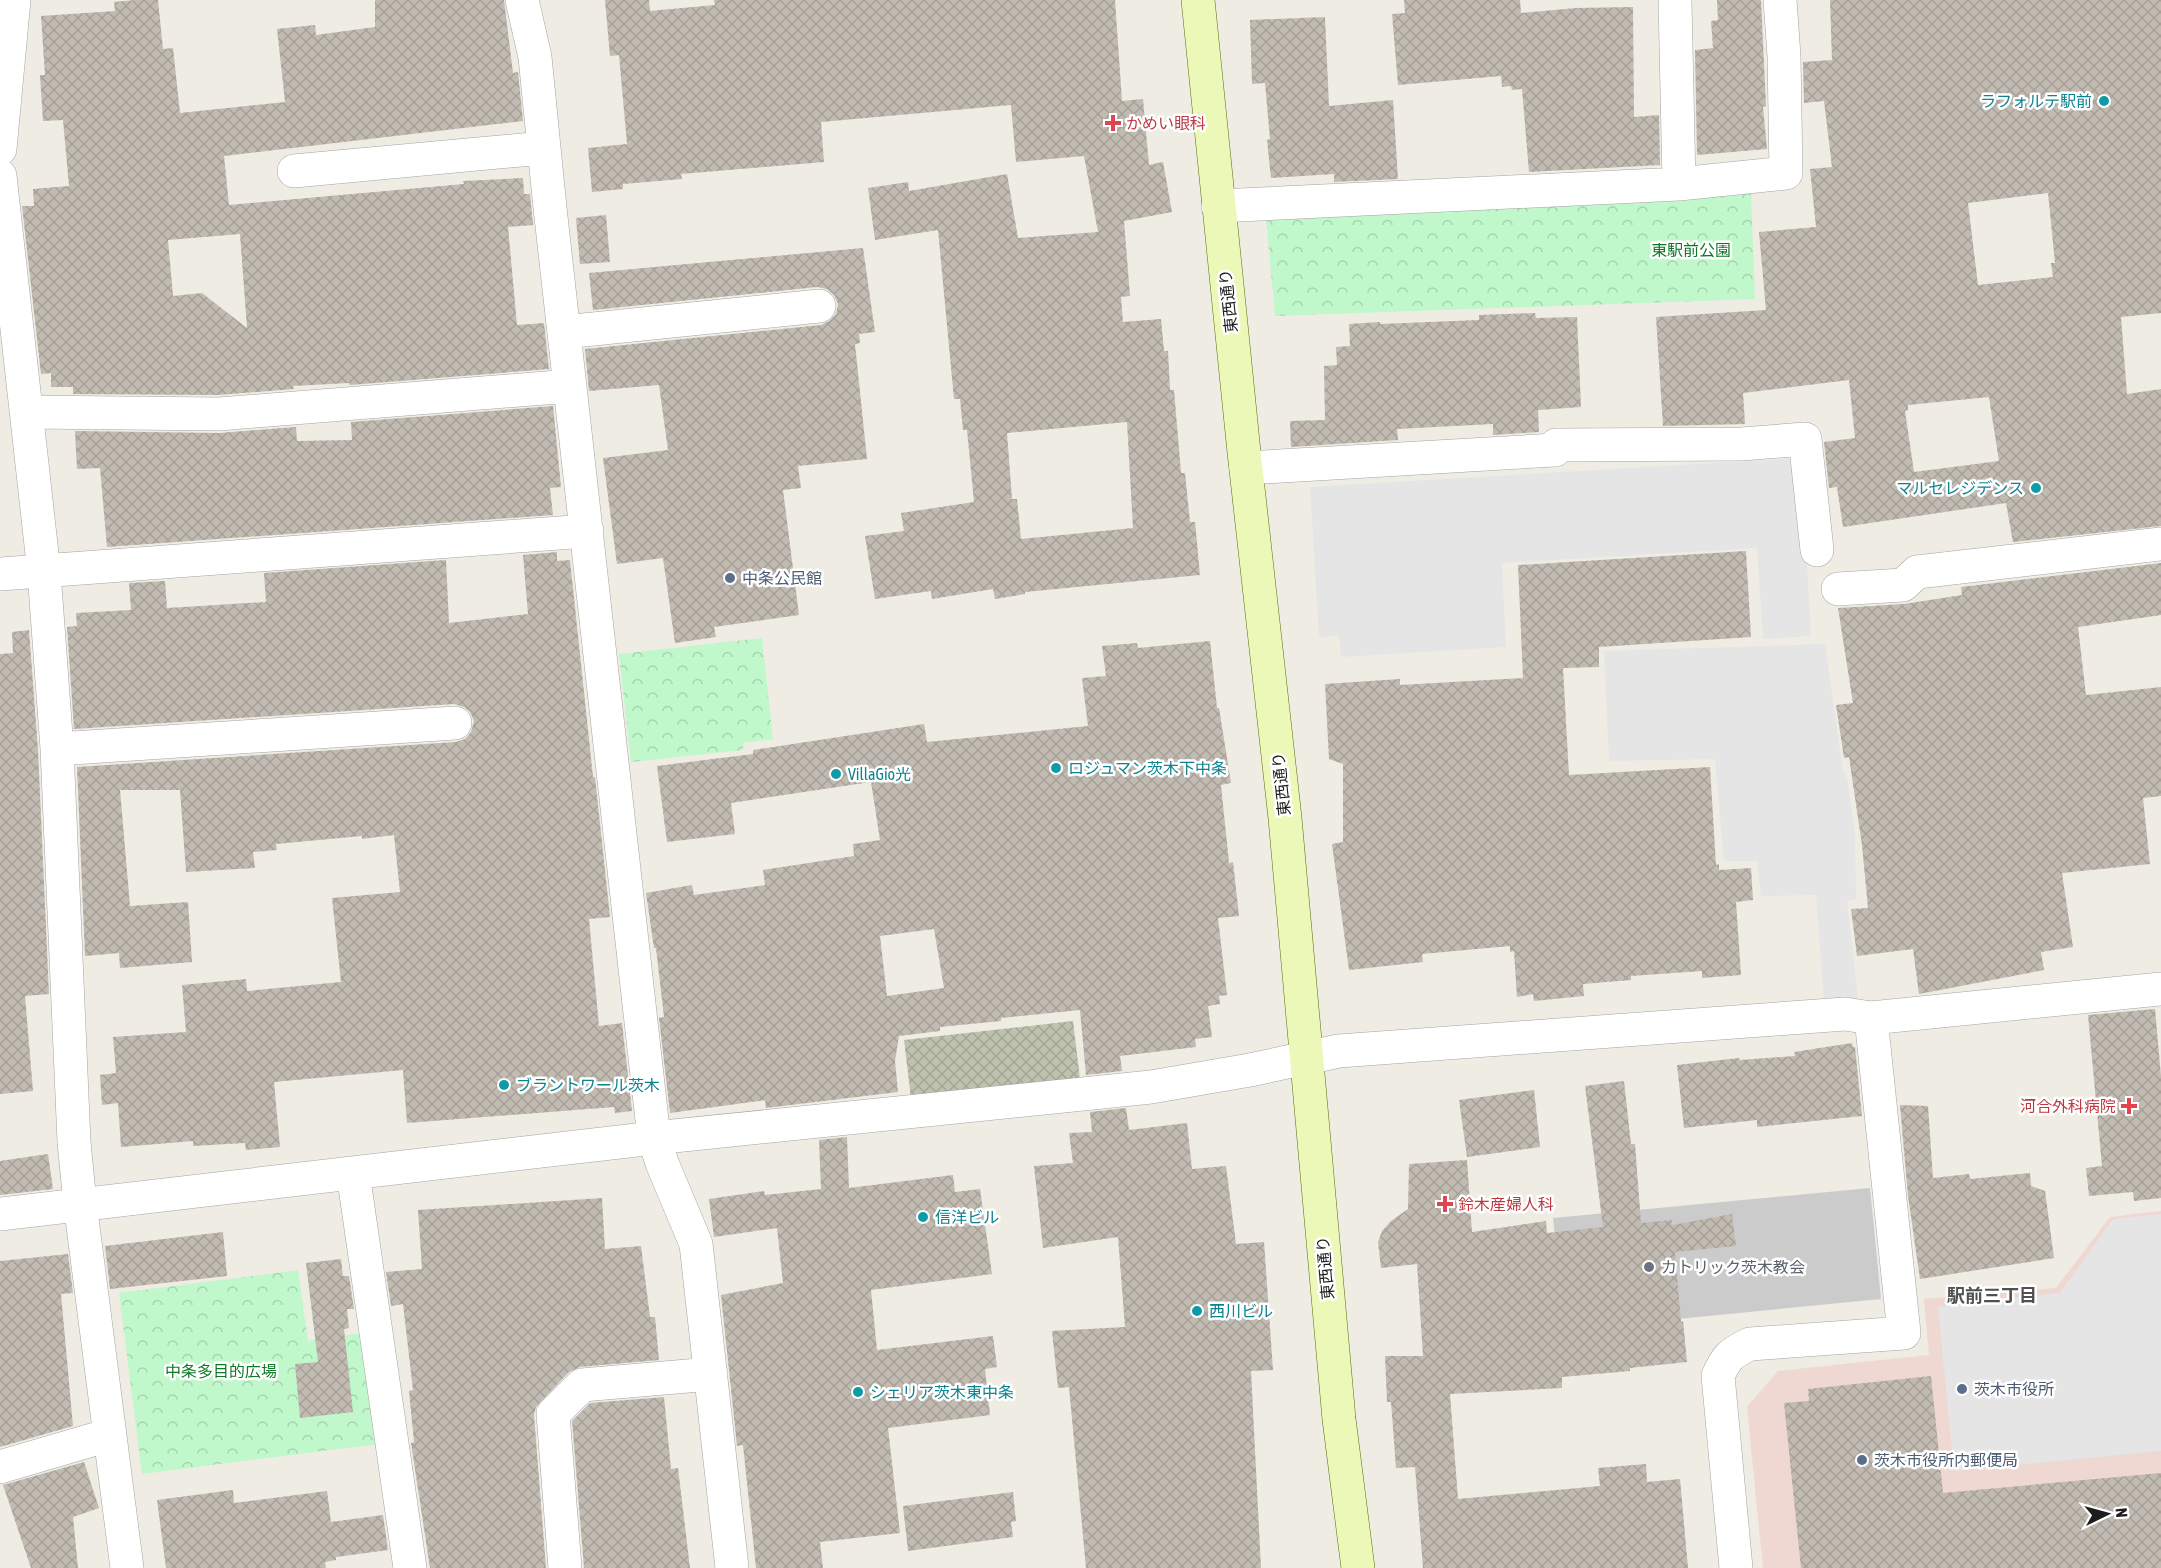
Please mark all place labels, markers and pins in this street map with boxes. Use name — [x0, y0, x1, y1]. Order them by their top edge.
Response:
place label: ラフォルテ駅前 — [1980, 92, 2092, 110]
marker: ラフォルテ駅前 — [2097, 94, 2111, 108]
marker: かめい眼科 — [1104, 114, 1122, 132]
place label: かめい眼科 — [1126, 114, 1206, 132]
place label: マルセレジデンス — [1896, 479, 2024, 497]
marker: マルセレジデンス — [2029, 481, 2043, 495]
place label: 中条公民館 — [742, 569, 822, 587]
marker: 中条公民館 — [723, 571, 737, 585]
place label: ロジュマン茨木下中条 — [1068, 759, 1227, 777]
marker: ロジュマン茨木下中条 — [1049, 761, 1063, 775]
place label: VillaGio光 — [848, 765, 911, 783]
marker: VillaGio光 — [829, 767, 843, 781]
place label: ブラントワール茨木 — [516, 1076, 660, 1094]
marker: ブラントワール茨木 — [497, 1078, 511, 1092]
place label: 河合外科病院 — [2020, 1097, 2116, 1115]
marker: 河合外科病院 — [2120, 1097, 2138, 1115]
marker: 鈴木産婦人科 — [1436, 1195, 1454, 1213]
place label: 鈴木産婦人科 — [1458, 1195, 1554, 1213]
place label: 信洋ビル — [935, 1208, 999, 1226]
marker: 信洋ビル — [916, 1210, 930, 1224]
place label: カトリック茨木教会 — [1661, 1258, 1805, 1276]
marker: カトリック茨木教会 — [1642, 1260, 1656, 1274]
place label: 西川ビル — [1209, 1302, 1273, 1320]
marker: 西川ビル — [1190, 1304, 1204, 1318]
place label: 茨木市役所 — [1974, 1380, 2054, 1398]
marker: 茨木市役所 — [1955, 1382, 1969, 1396]
place label: シェリア茨木東中条 — [870, 1383, 1014, 1401]
marker: シェリア茨木東中条 — [851, 1385, 865, 1399]
place label: 茨木市役所内郵便局 — [1874, 1451, 2018, 1469]
marker: 茨木市役所内郵便局 — [1855, 1453, 1869, 1467]

